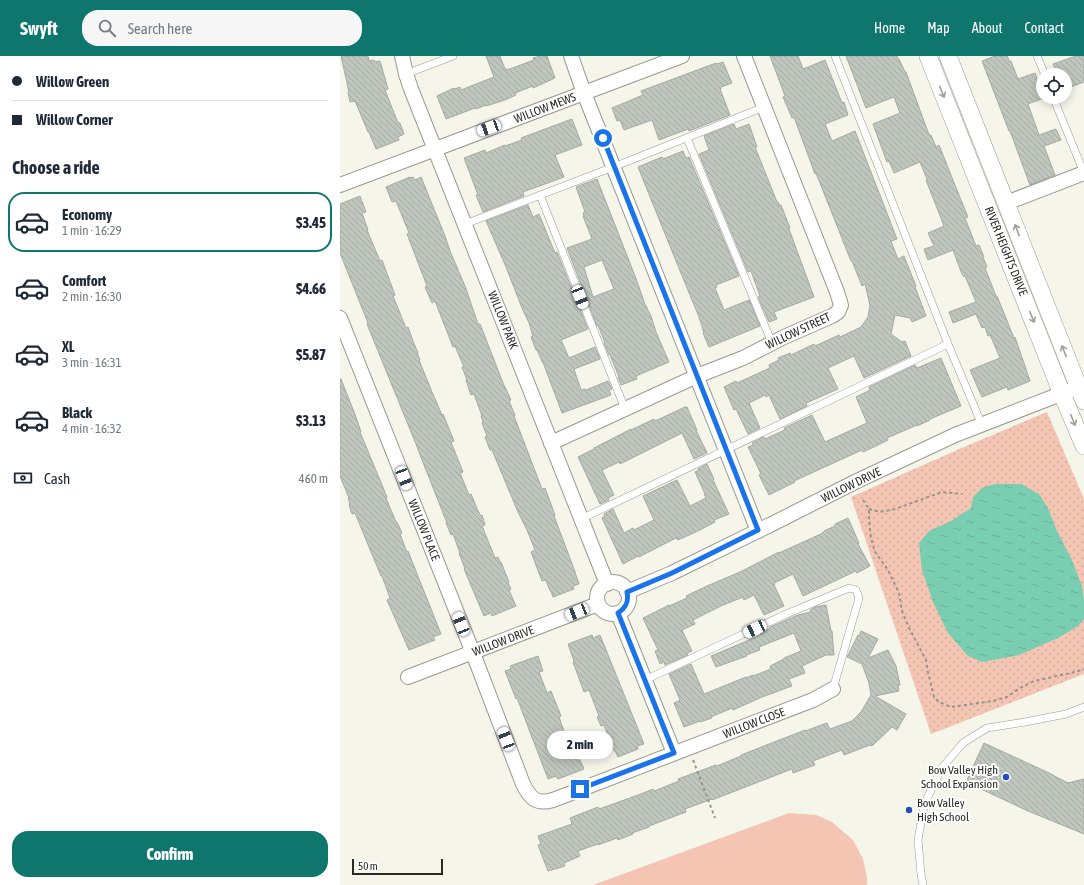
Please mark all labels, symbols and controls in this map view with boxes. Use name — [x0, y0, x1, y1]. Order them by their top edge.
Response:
search box — [82, 10, 362, 46]
text: Swyft — [20, 17, 58, 39]
icon: search — [96, 17, 118, 39]
text: Search here — [128, 20, 192, 37]
text: Home — [874, 20, 905, 36]
text: Map — [927, 20, 950, 36]
text: About — [972, 20, 1003, 36]
text: Contact — [1025, 20, 1064, 36]
map controls — [1036, 68, 1072, 104]
button: locate — [1036, 68, 1072, 104]
text: Willow Green — [36, 73, 109, 90]
one-way arrow — [939, 86, 947, 98]
street label: WILLOW MEWS — [512, 90, 578, 126]
text: Willow Corner — [36, 111, 113, 128]
car — [476, 118, 502, 138]
route start — [594, 129, 612, 147]
text: Choose a ride — [12, 157, 100, 178]
icon: car — [14, 204, 50, 240]
street label: RIVER HEIGHTS DRIVE — [982, 204, 1030, 298]
text: Economy — [62, 206, 112, 223]
text: $3.45 — [296, 214, 326, 231]
text: 1 min · 16:29 — [62, 223, 122, 238]
one-way arrow — [1012, 224, 1020, 236]
icon: car — [14, 270, 50, 306]
text: Comfort — [62, 272, 106, 289]
text: $4.66 — [296, 280, 326, 297]
car — [570, 284, 590, 310]
text: 2 min · 16:30 — [62, 289, 122, 304]
street label: WILLOW PARK — [485, 289, 521, 351]
street label: WILLOW STREET — [763, 310, 833, 352]
one-way arrow — [1028, 311, 1036, 323]
icon: car — [14, 336, 50, 372]
text: XL — [62, 338, 75, 355]
one-way arrow — [1060, 345, 1068, 357]
text: $5.87 — [296, 346, 326, 363]
text: 3 min · 16:31 — [62, 355, 122, 370]
icon: car — [14, 402, 50, 438]
text: Black — [62, 404, 92, 421]
text: $3.13 — [296, 412, 326, 429]
one-way arrow — [1070, 414, 1077, 426]
text: 4 min · 16:32 — [62, 421, 122, 436]
car — [394, 465, 414, 491]
street label: WILLOW DRIVE — [819, 465, 883, 505]
icon: cash — [12, 467, 34, 489]
text: Cash — [44, 470, 70, 487]
text: 460 m — [299, 471, 328, 486]
street label: WILLOW PLACE — [405, 497, 443, 563]
car — [564, 602, 590, 622]
car — [451, 611, 471, 637]
car — [742, 618, 768, 640]
street label: WILLOW DRIVE — [470, 623, 536, 659]
street label: WILLOW CLOSE — [721, 705, 787, 741]
car — [496, 726, 516, 752]
callout: 2 min — [547, 731, 613, 759]
text: 2 min — [567, 737, 593, 752]
place label: Bow Valley High School Expansion — [921, 763, 998, 791]
marker: Bow Valley High School Expansion — [1001, 772, 1011, 782]
route end — [571, 780, 589, 798]
place label: Bow Valley High School — [917, 796, 970, 824]
marker: Bow Valley High School — [904, 805, 914, 815]
button: Confirm — [12, 831, 328, 877]
scale bar — [352, 857, 443, 876]
text: 50 m — [358, 860, 378, 872]

